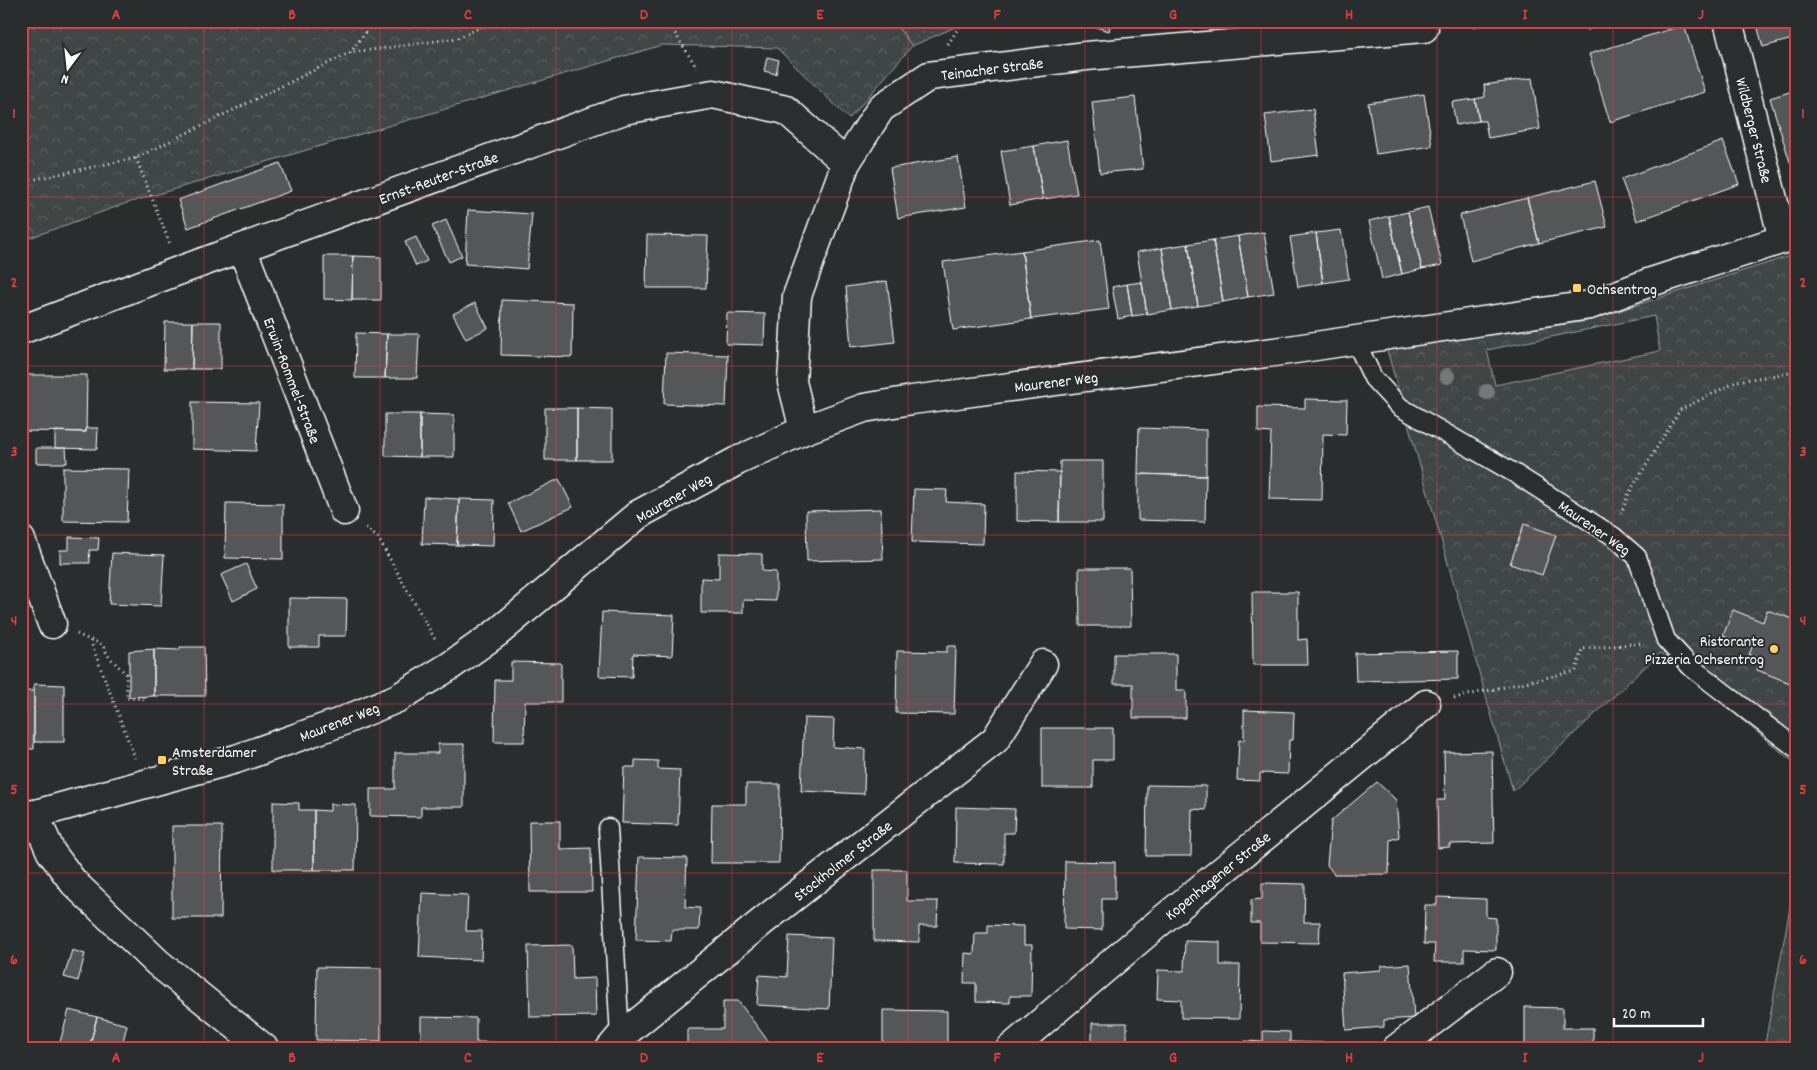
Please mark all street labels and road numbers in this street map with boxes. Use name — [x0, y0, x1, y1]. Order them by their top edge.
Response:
street label: Teinacher Straße — [940, 53, 1045, 88]
street label: Wildberger Straße — [1728, 75, 1777, 186]
street label: Ernst-Reuter-Straße — [376, 147, 502, 212]
street label: Erwin-Rommel-Straße — [256, 314, 325, 447]
street label: Maurener Weg — [1013, 367, 1099, 400]
street label: Maurener Weg — [632, 468, 716, 530]
street label: Maurener Weg — [1553, 496, 1635, 563]
street label: Maurener Weg — [297, 698, 383, 749]
street label: Stockholmer Straße — [789, 816, 898, 908]
street label: Kopenhagener Straße — [1161, 827, 1276, 927]

